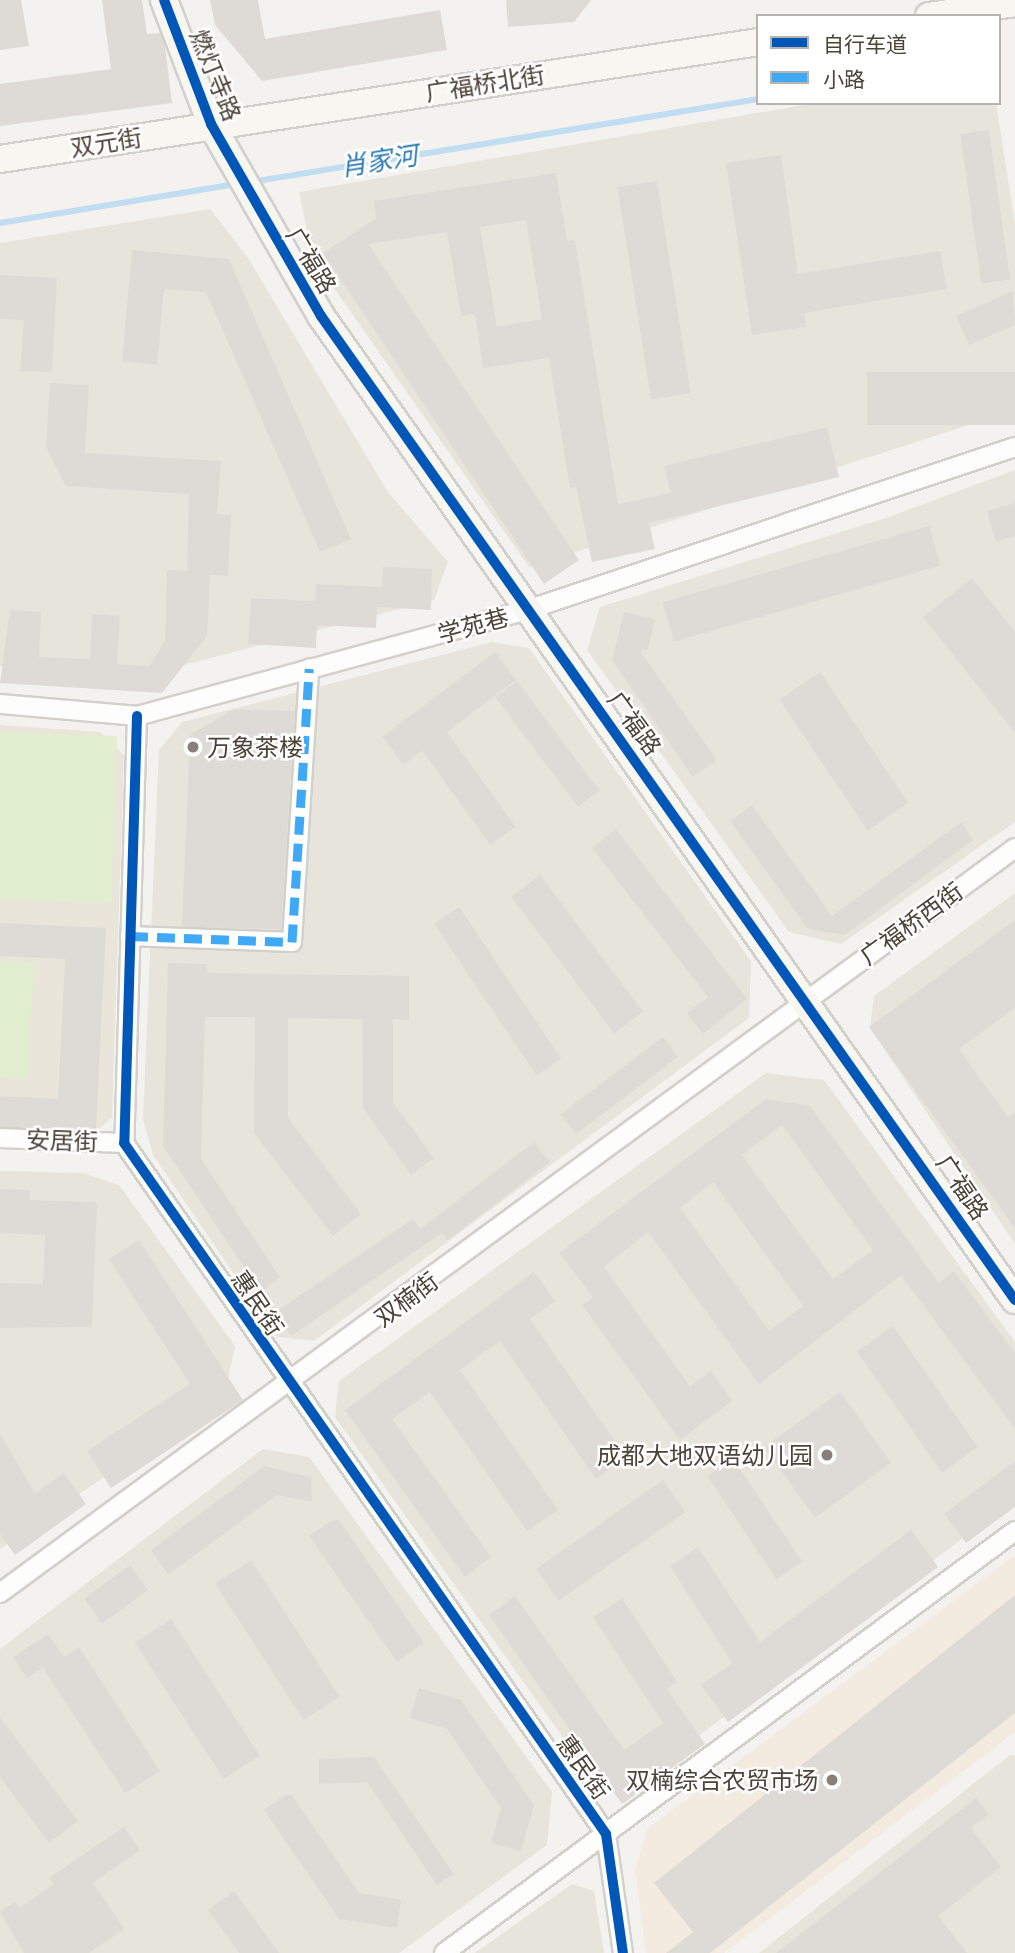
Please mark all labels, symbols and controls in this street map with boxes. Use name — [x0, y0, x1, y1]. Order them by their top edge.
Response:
legend — [756, 14, 1001, 105]
street label: 燃灯寺路 — [185, 25, 247, 125]
text: 自行车道 — [823, 30, 907, 58]
street label: 广福桥北街 — [423, 59, 547, 107]
text: 小路 — [823, 65, 865, 93]
street label: 双元街 — [68, 122, 144, 162]
water label: 肖家河 — [338, 139, 420, 183]
street label: 广福路 — [281, 222, 343, 298]
street label: 学苑巷 — [434, 602, 512, 648]
street label: 广福路 — [602, 685, 668, 761]
place label: 万象茶楼 — [207, 733, 303, 761]
marker: 万象茶楼 — [185, 739, 201, 755]
street label: 广福桥西街 — [854, 876, 968, 970]
street label: 安居街 — [26, 1124, 98, 1156]
street label: 广福路 — [931, 1149, 995, 1225]
street label: 惠民街 — [226, 1265, 290, 1341]
street label: 双楠街 — [369, 1266, 443, 1332]
place label: 成都大地双语幼儿园 — [597, 1441, 813, 1469]
marker: 成都大地双语幼儿园 — [819, 1447, 835, 1463]
street label: 惠民街 — [552, 1729, 616, 1805]
place label: 双楠综合农贸市场 — [626, 1766, 818, 1794]
marker: 双楠综合农贸市场 — [824, 1772, 840, 1788]

